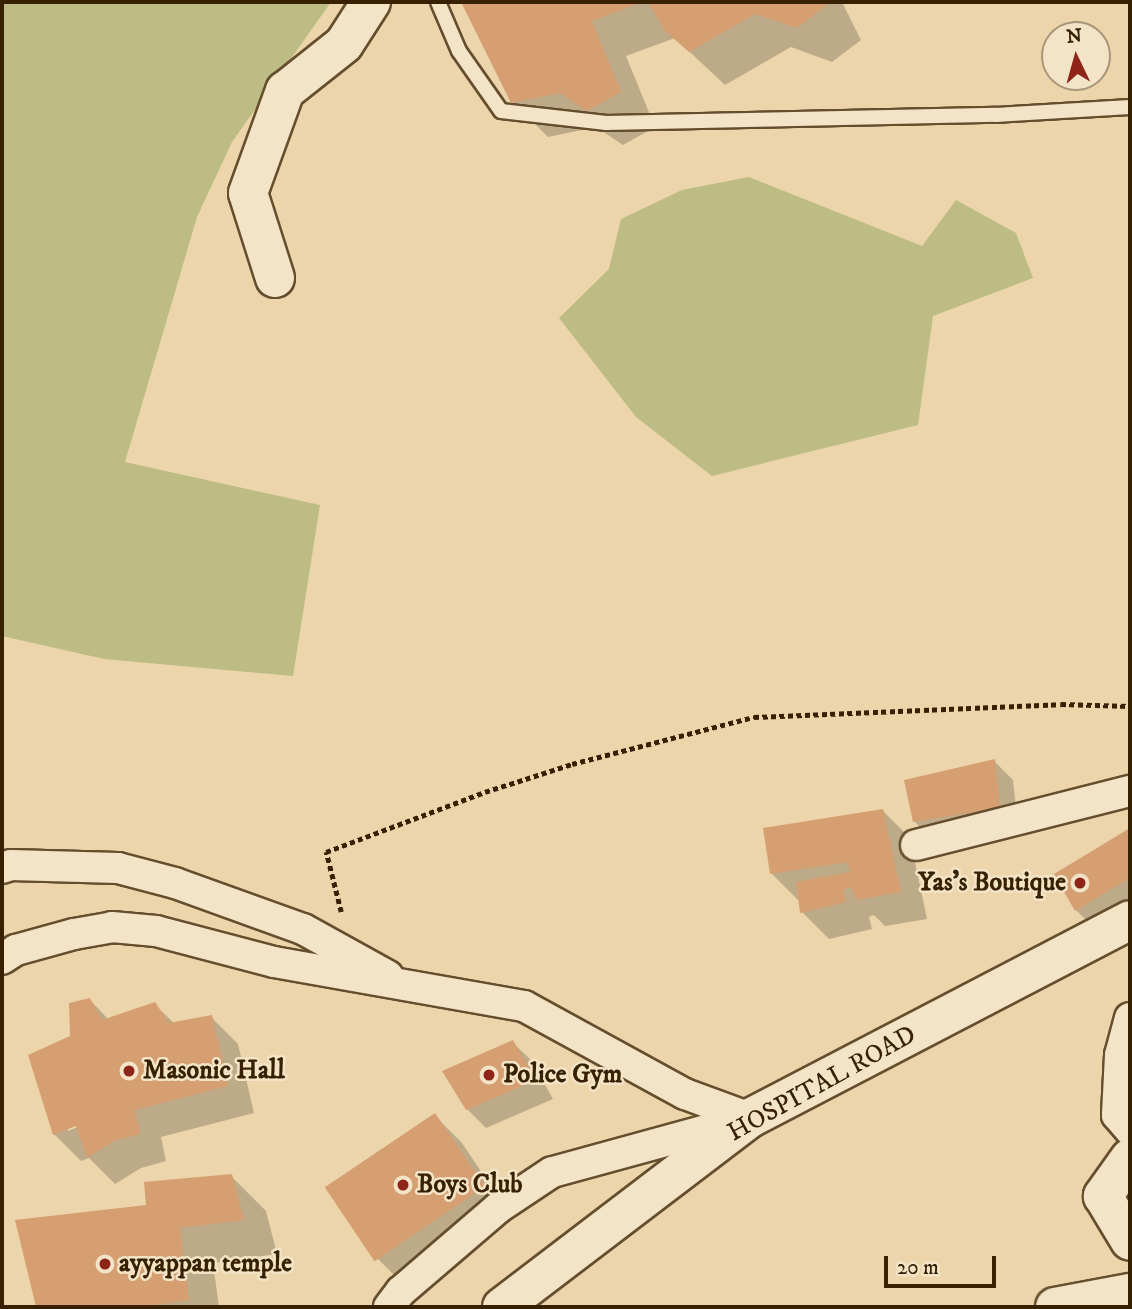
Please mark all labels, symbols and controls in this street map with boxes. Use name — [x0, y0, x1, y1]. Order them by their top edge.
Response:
north arrow — [1041, 21, 1111, 91]
text: N — [1066, 24, 1083, 49]
place label: Yas's Boutique — [918, 867, 1066, 899]
marker: Yas's Boutique — [1072, 875, 1088, 891]
street label: HOSPITAL ROAD — [722, 1019, 922, 1149]
place label: Masonic Hall — [143, 1055, 285, 1087]
place label: Police Gym — [503, 1059, 622, 1091]
marker: Masonic Hall — [121, 1063, 137, 1079]
marker: Police Gym — [481, 1067, 497, 1083]
place label: Boys Club — [417, 1169, 522, 1201]
marker: Boys Club — [395, 1177, 411, 1193]
scale bar — [887, 1242, 999, 1286]
place label: ayyappan temple — [119, 1248, 292, 1280]
text: 20 m — [897, 1255, 939, 1281]
marker: ayyappan temple — [97, 1256, 113, 1272]

